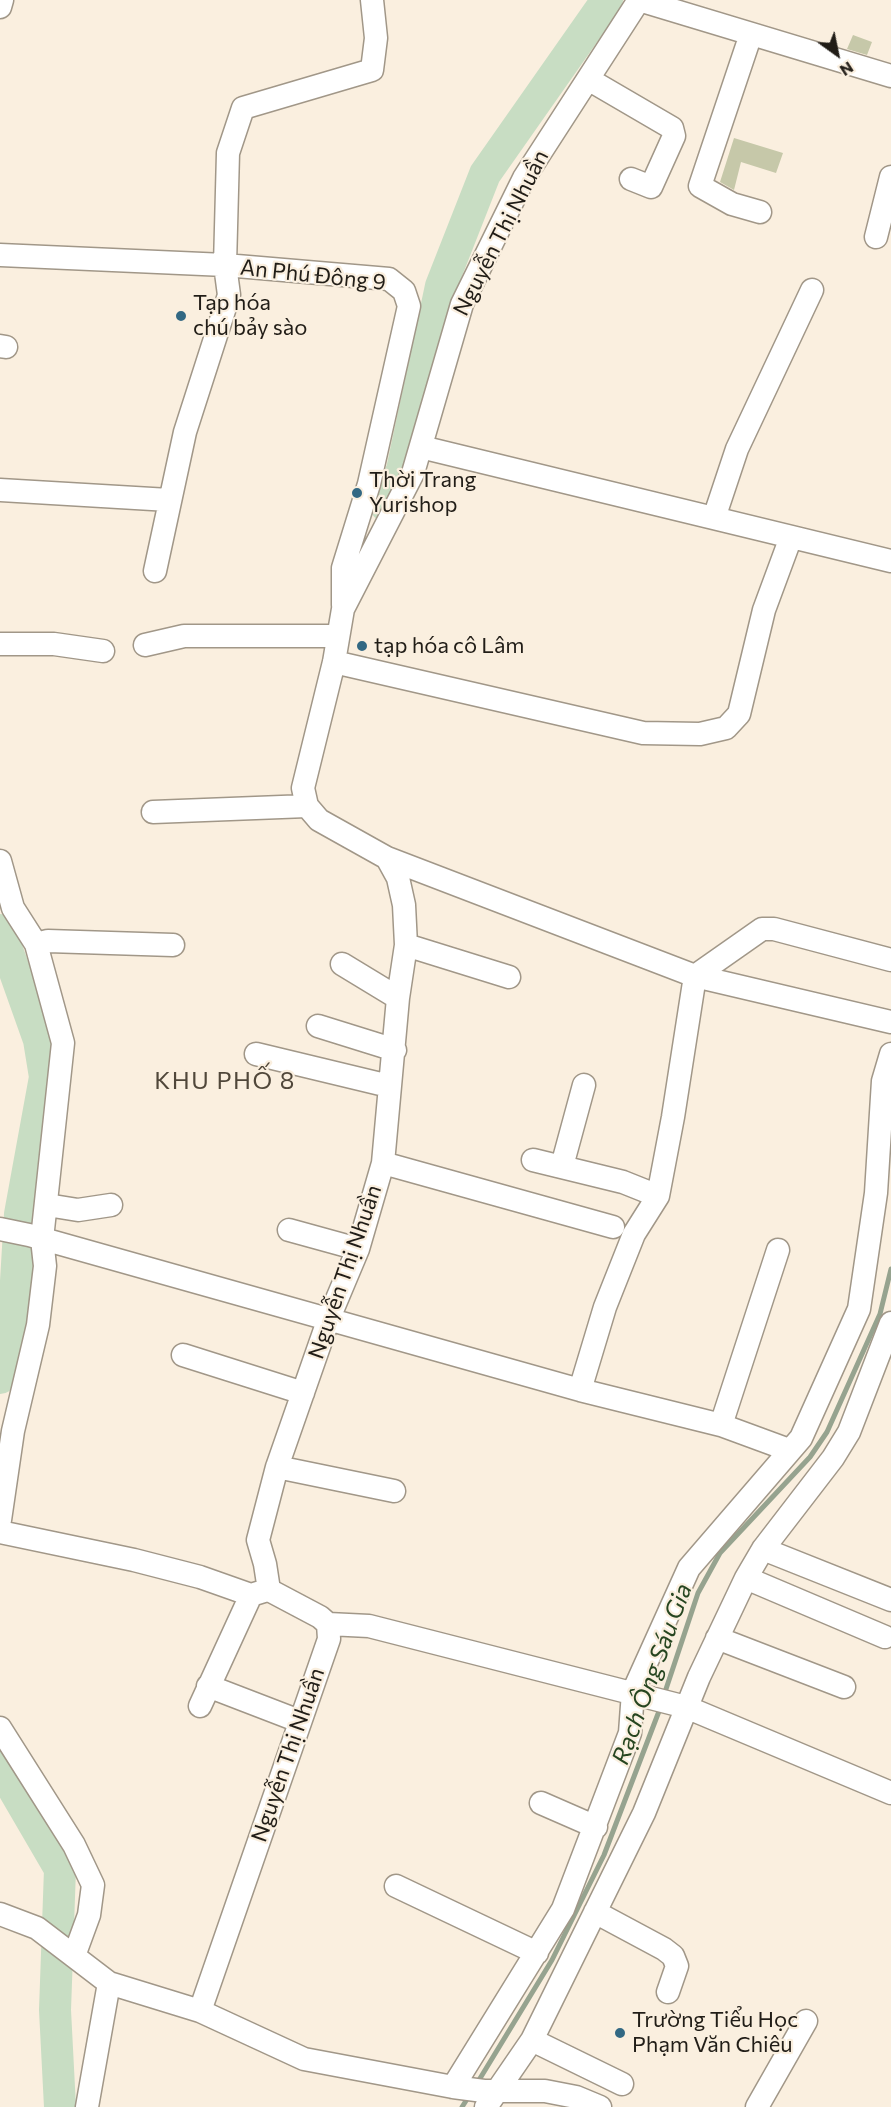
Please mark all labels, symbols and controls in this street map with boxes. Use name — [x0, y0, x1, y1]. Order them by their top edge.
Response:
north arrow — [807, 24, 867, 84]
text: N — [837, 58, 857, 81]
street label: Nguyễn Thị Nhuần — [448, 146, 554, 320]
street label: An Phú Đông 9 — [239, 254, 387, 296]
place label: Tạp hóa chú bảy sào — [193, 290, 307, 342]
marker: Tạp hóa chú bảy sào — [174, 309, 188, 323]
place label: Thời Trang Yurishop — [369, 467, 476, 518]
marker: Thời Trang Yurishop — [350, 486, 364, 500]
place label: tạp hóa cô Lâm — [374, 633, 525, 659]
marker: tạp hóa cô Lâm — [355, 639, 369, 653]
district label: KHU PHỐ 8 — [154, 1067, 296, 1095]
street label: Nguyễn Thị Nhuần — [303, 1182, 387, 1362]
water label: Rạch Ông Sáu Gia — [606, 1580, 698, 1768]
street label: Nguyễn Thị Nhuần — [246, 1665, 330, 1845]
place label: Trường Tiểu Học Phạm Văn Chiêu — [632, 2007, 798, 2058]
marker: Trường Tiểu Học Phạm Văn Chiêu — [613, 2026, 627, 2040]

